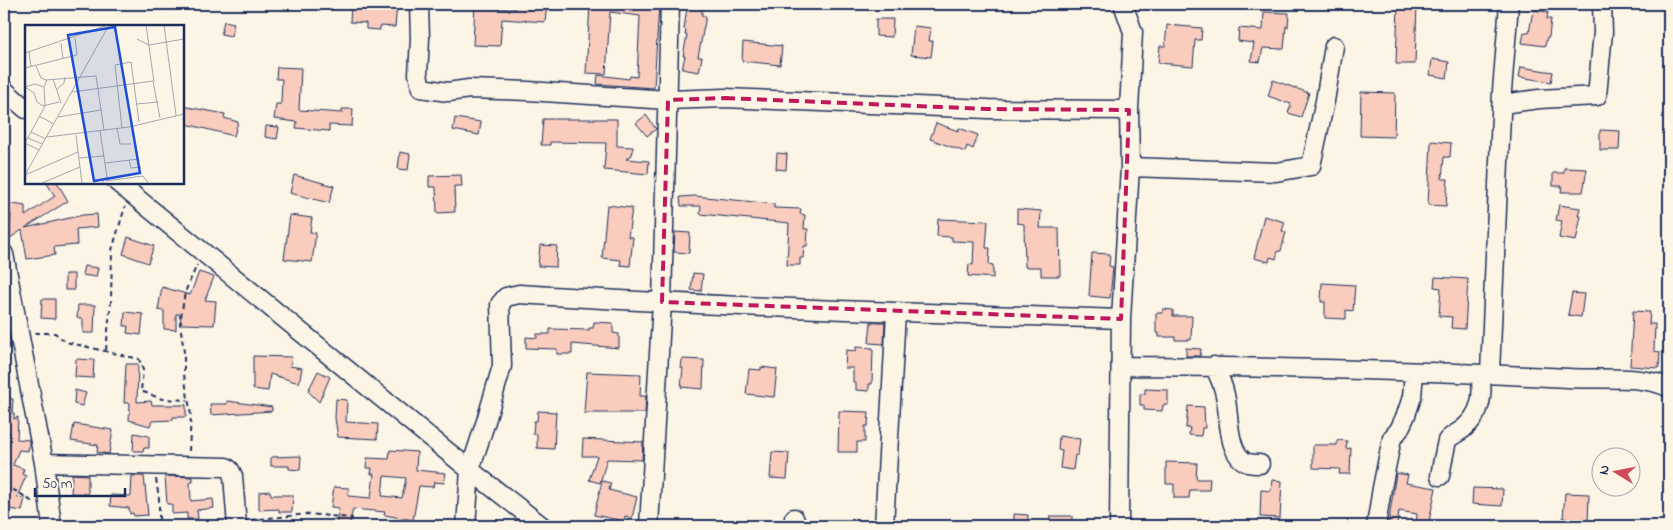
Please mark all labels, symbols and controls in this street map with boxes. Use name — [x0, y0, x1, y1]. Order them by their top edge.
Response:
inset map — [25, 25, 184, 184]
north arrow — [1590, 448, 1640, 498]
text: N — [1594, 464, 1616, 476]
scale bar — [35, 465, 125, 497]
text: 50 m — [42, 473, 73, 495]

